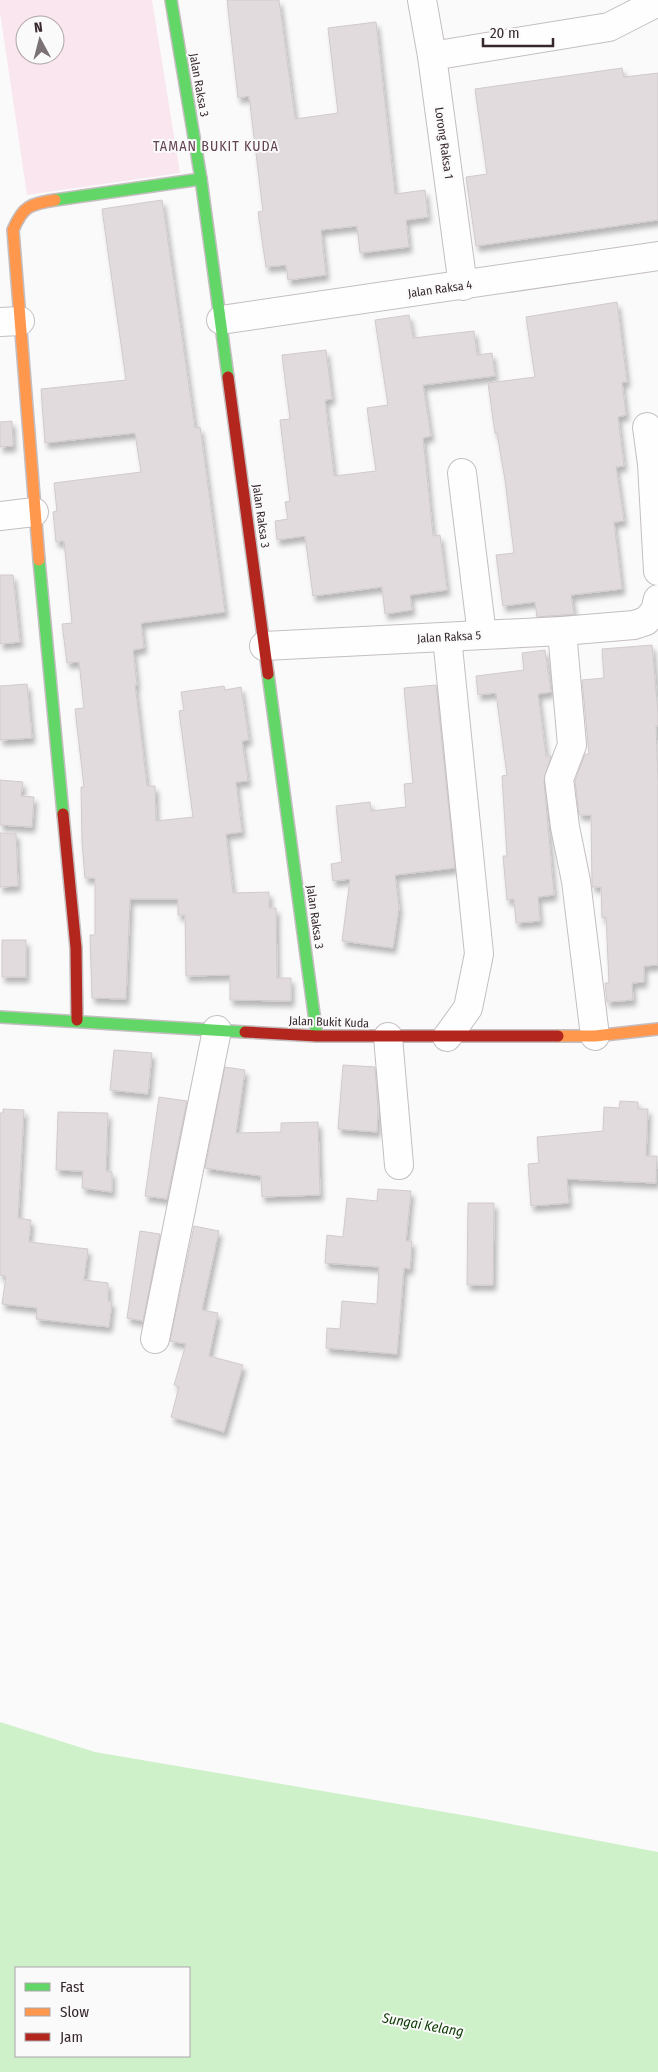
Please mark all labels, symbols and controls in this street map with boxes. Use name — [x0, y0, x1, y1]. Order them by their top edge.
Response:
north arrow — [15, 15, 65, 65]
scale bar — [483, 15, 553, 47]
text: N — [33, 19, 44, 37]
text: 20 m — [490, 24, 520, 42]
street label: Jalan Raksa 3 — [187, 52, 211, 118]
street label: Lorong Raksa 1 — [432, 106, 456, 180]
district label: TAMAN BUKIT KUDA — [153, 138, 279, 155]
street label: Jalan Raksa 4 — [407, 278, 473, 300]
street label: Jalan Raksa 3 — [250, 483, 272, 549]
street label: Jalan Raksa 5 — [417, 628, 482, 646]
street label: Jalan Raksa 3 — [304, 884, 326, 950]
street label: Jalan Bukit Kuda — [289, 1014, 369, 1030]
legend — [15, 1967, 190, 2057]
text: Fast — [60, 1978, 84, 1996]
text: Slow — [60, 2003, 89, 2021]
water label: Sungai Kelang — [380, 2009, 465, 2041]
text: Jam — [60, 2028, 83, 2046]

